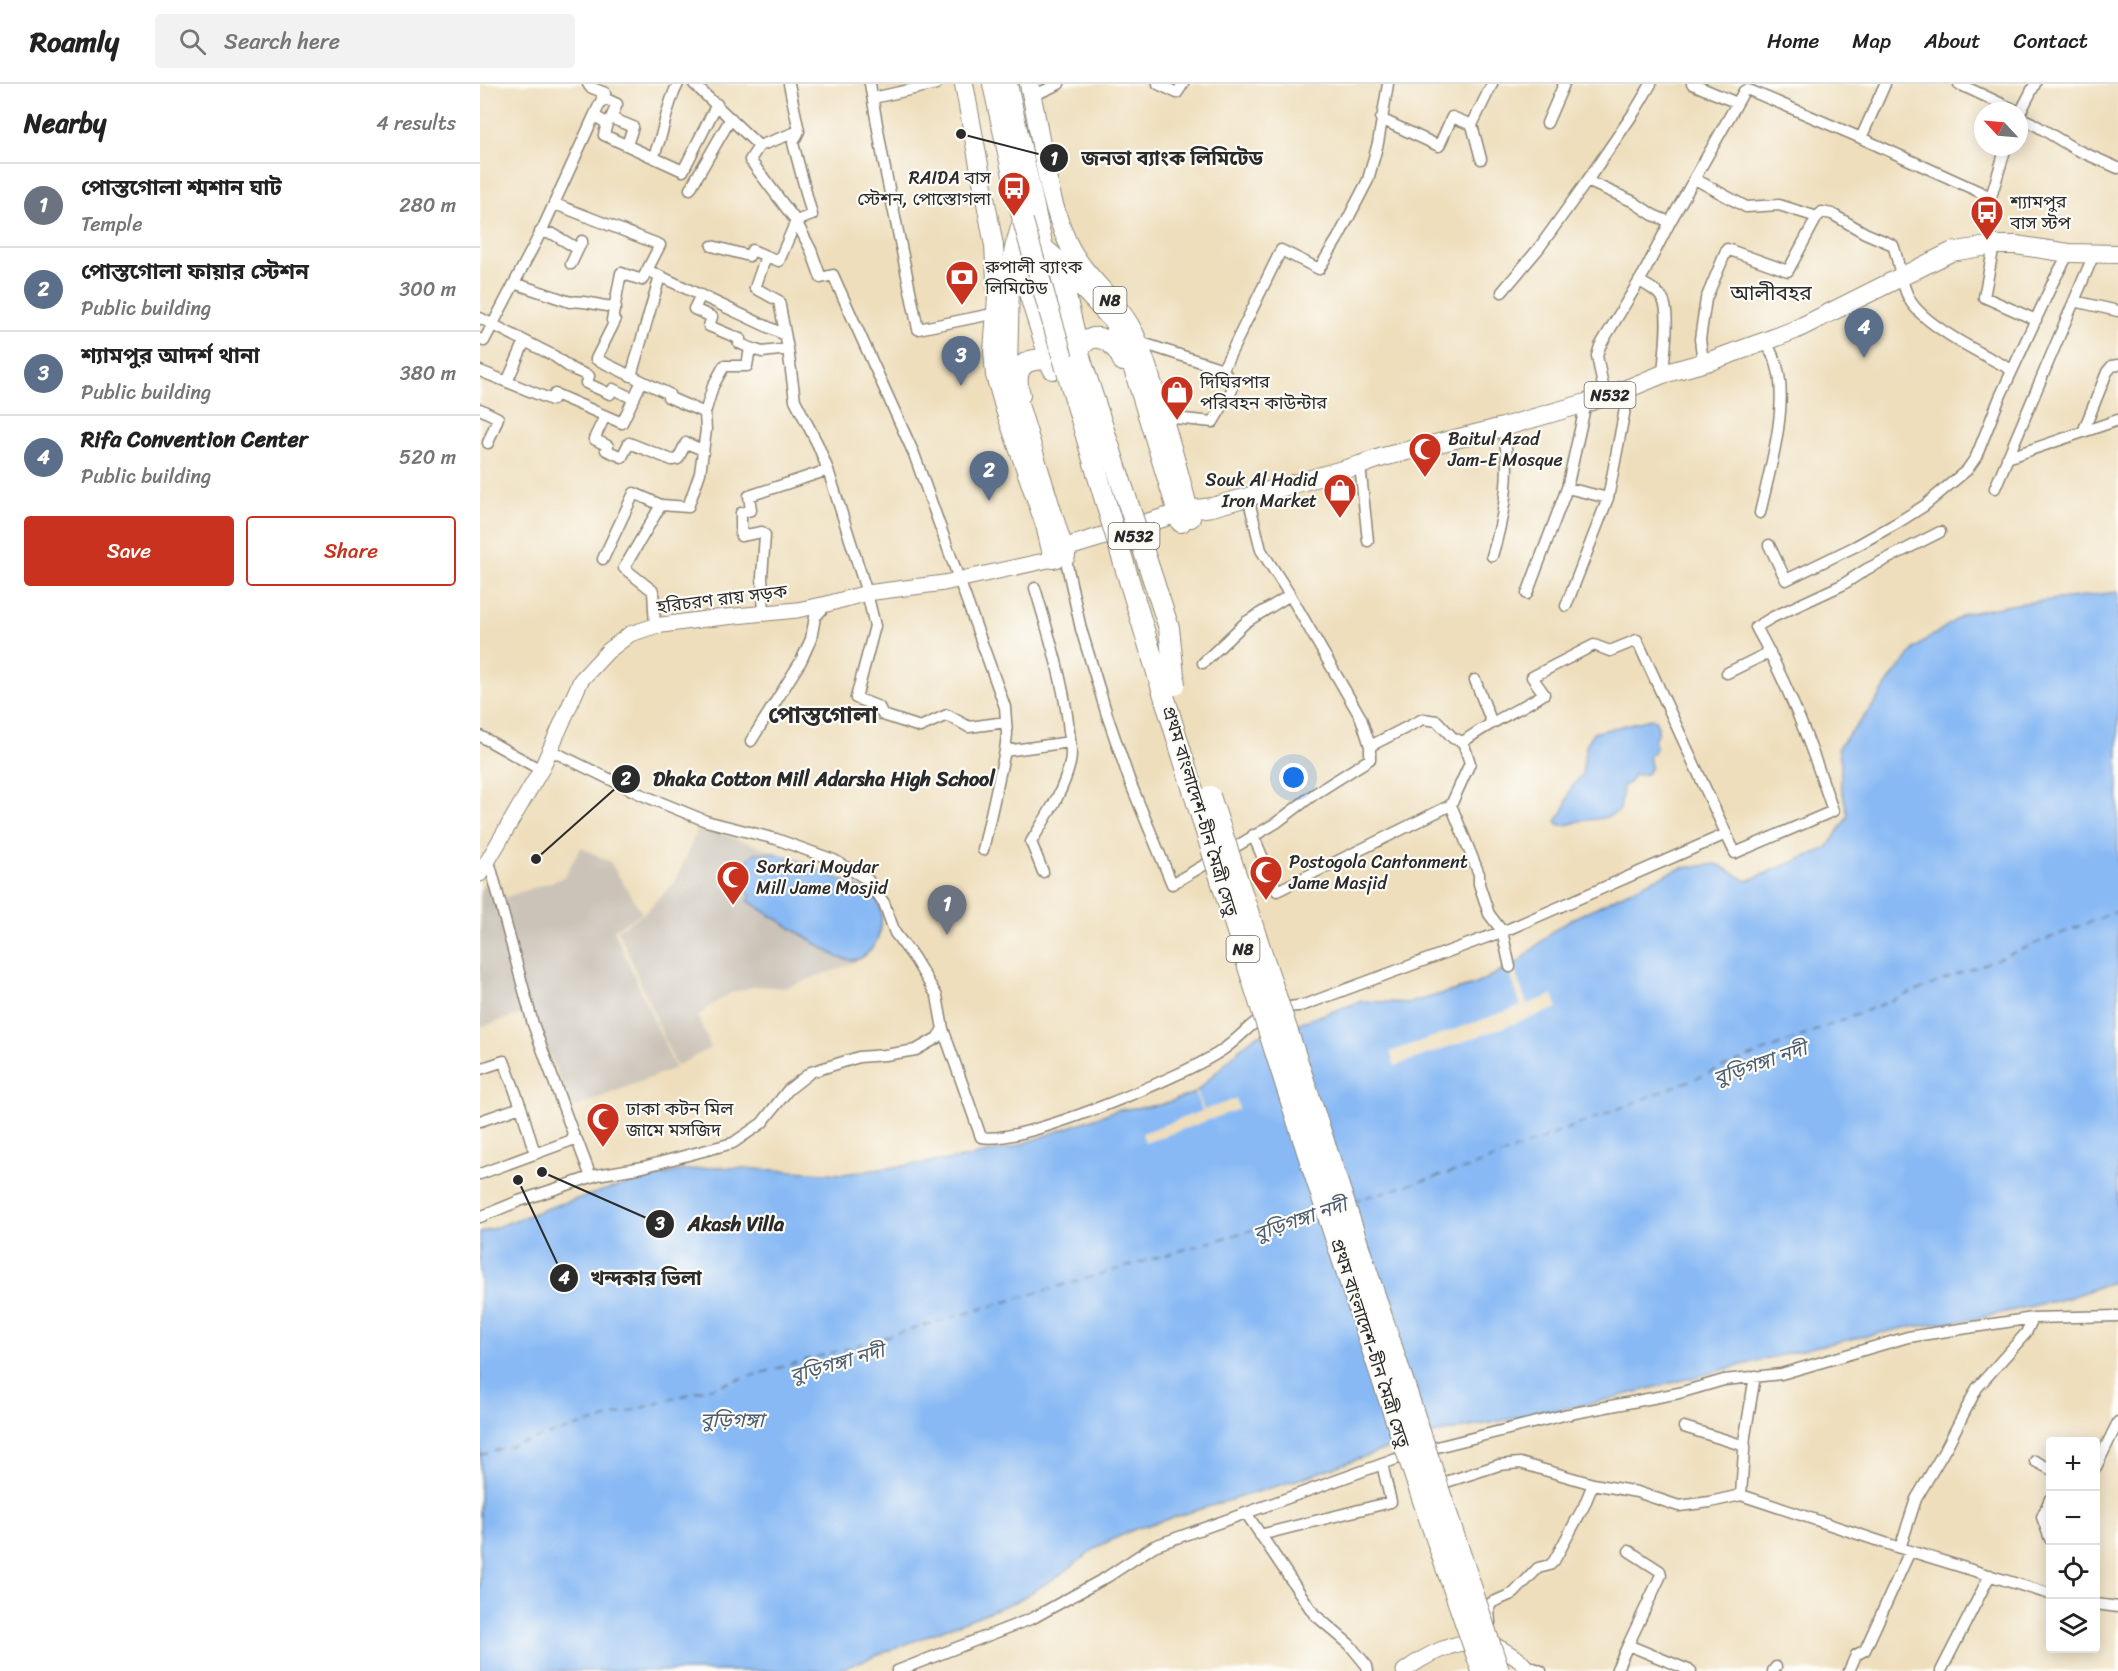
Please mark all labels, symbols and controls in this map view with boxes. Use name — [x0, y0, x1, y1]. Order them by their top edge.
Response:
search box — [155, 14, 575, 68]
text: Roamly — [30, 17, 119, 66]
text: Search here — [224, 22, 340, 61]
text: Home — [1767, 22, 1819, 60]
text: Map — [1852, 22, 1891, 60]
text: About — [1924, 22, 1981, 60]
text: Contact — [2014, 22, 2088, 60]
icon: search — [176, 25, 209, 58]
text: Nearby — [24, 100, 106, 146]
north arrow — [1974, 102, 2028, 156]
text: 4 results — [376, 106, 456, 141]
callout: জনতা ব্যাংক লিমিটেড — [1039, 139, 1274, 177]
text: জনতা ব্যাংক লিমিটেড — [1080, 141, 1263, 176]
text: 1 — [1050, 143, 1058, 175]
place label: RAIDA বাস স্টেশন, পোস্তোগলা — [857, 162, 992, 215]
text: পোস্তগোলা শ্মশান ঘাট — [81, 168, 282, 207]
bus stop icon: RAIDA বাস স্টেশন, পোস্তোগলা — [996, 170, 1032, 217]
place label: শ্যামপুর বাস স্টপ — [2009, 186, 2072, 239]
text: 1 — [39, 188, 48, 223]
text: 280 m — [399, 188, 456, 223]
bus stop icon: শ্যামপুর বাস স্টপ — [1969, 194, 2005, 241]
text: Temple — [81, 207, 143, 242]
place label: রুপালী ব্যাংক লিমিটেড — [984, 251, 1083, 304]
text: পোস্তগোলা ফায়ার স্টেশন — [81, 252, 309, 291]
bank icon: রুপালী ব্যাংক লিমিটেড — [944, 259, 980, 306]
text: 2 — [38, 272, 49, 307]
text: 300 m — [399, 272, 456, 307]
district label: আলীবহর — [1729, 274, 1812, 312]
road number: N8 — [1094, 287, 1126, 313]
text: Public building — [81, 291, 211, 326]
pin: 4 — [1844, 308, 1884, 358]
text: শ্যামপুর আদর্শ থানা — [81, 336, 260, 375]
pin: 3 — [942, 336, 980, 386]
text: 3 — [38, 356, 49, 391]
text: 380 m — [400, 356, 456, 391]
place label: দিঘিরপার পরিবহন কাউন্টার — [1199, 366, 1327, 419]
shop icon: দিঘিরপার পরিবহন কাউন্টার — [1159, 374, 1195, 421]
text: Public building — [81, 375, 211, 410]
road number: N532 — [1584, 382, 1636, 408]
text: Rifa Convention Center — [81, 420, 308, 459]
place label: Baitul Azad Jam-E Mosque — [1447, 423, 1563, 476]
mosque icon: Baitul Azad Jam-E Mosque — [1407, 431, 1443, 478]
text: 4 — [37, 440, 50, 475]
text: 520 m — [399, 440, 456, 475]
pin: 2 — [970, 452, 1008, 501]
text: Public building — [81, 459, 211, 494]
place label: Souk Al Hadid Iron Market — [1205, 464, 1319, 517]
shop icon: Souk Al Hadid Iron Market — [1322, 472, 1358, 519]
button: Save — [24, 516, 234, 586]
button: Share — [246, 516, 456, 586]
road number: N532 — [1108, 523, 1160, 549]
street label: হরিচরণ রায় সড়ক — [654, 575, 790, 623]
district label: পোস্তগোলা — [768, 694, 879, 736]
street label: প্রথম বাংলাদেশ-চীন মৈত্রী সেতু — [1153, 702, 1247, 921]
callout: Dhaka Cotton Mill Adarsha High School — [611, 760, 1007, 798]
text: Dhaka Cotton Mill Adarsha High School — [653, 762, 996, 797]
text: 2 — [620, 763, 632, 795]
your location — [1279, 763, 1308, 792]
place label: Postogola Cantonment Jame Masjid — [1288, 846, 1468, 899]
place label: Sorkari Moydar Mill Jame Mosjid — [756, 851, 889, 904]
mosque icon: Postogola Cantonment Jame Masjid — [1248, 854, 1284, 901]
mosque icon: Sorkari Moydar Mill Jame Mosjid — [715, 859, 751, 906]
pin: 1 — [928, 886, 966, 935]
road number: N8 — [1226, 936, 1260, 962]
water label: বুড়িগঙ্গা নদী — [1709, 1030, 1815, 1096]
place label: ঢাকা কটন মিল জামে মসজিদ — [625, 1093, 734, 1146]
mosque icon: ঢাকা কটন মিল জামে মসজিদ — [585, 1101, 621, 1148]
water label: বুড়িগঙ্গা নদী — [1249, 1186, 1355, 1252]
callout: Akash Villa — [645, 1205, 797, 1243]
text: Akash Villa — [687, 1207, 785, 1242]
text: 3 — [654, 1208, 665, 1240]
street label: প্রথম বাংলাদেশ-চীন মৈত্রী সেতু — [1321, 1234, 1419, 1452]
callout: খন্দকার ভিলা — [549, 1259, 714, 1297]
text: খন্দকার ভিলা — [590, 1261, 702, 1296]
text: 4 — [557, 1262, 570, 1294]
water label: বুড়িগঙ্গা নদী — [786, 1332, 892, 1394]
water label: বুড়িগঙ্গা — [700, 1403, 767, 1438]
map controls — [2046, 1437, 2100, 1653]
button: + — [2046, 1437, 2100, 1491]
button: − — [2046, 1491, 2100, 1545]
button: locate — [2046, 1545, 2100, 1599]
button: layers — [2046, 1599, 2100, 1653]

